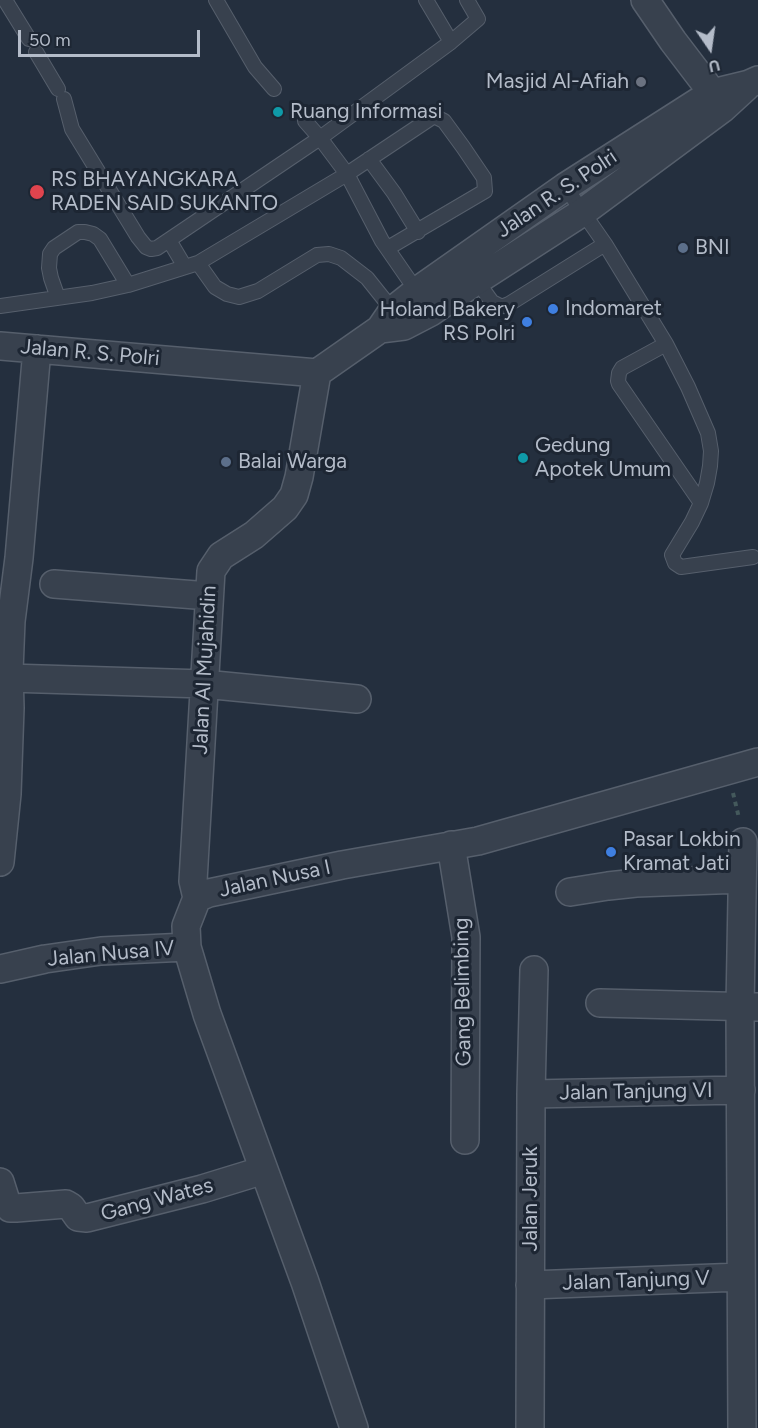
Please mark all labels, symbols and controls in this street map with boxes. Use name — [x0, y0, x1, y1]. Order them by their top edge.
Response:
scale bar — [21, 18, 202, 56]
north arrow — [680, 18, 740, 78]
text: 50 m — [29, 29, 71, 51]
text: U — [707, 56, 722, 77]
place label: Masjid Al-Afiah — [486, 69, 629, 95]
marker: Masjid Al-Afiah — [634, 75, 648, 89]
place label: Ruang Informasi — [290, 99, 442, 125]
marker: Ruang Informasi — [271, 105, 285, 119]
street label: Jalan R. S. Polri — [492, 145, 622, 243]
place label: RS BHAYANGKARA RADEN SAID SUKANTO — [51, 167, 278, 217]
marker: RS BHAYANGKARA RADEN SAID SUKANTO — [28, 183, 46, 201]
place label: BNI — [695, 235, 730, 261]
marker: BNI — [676, 241, 690, 255]
place label: Indomaret — [565, 296, 662, 322]
place label: Holand Bakery RS Polri — [379, 297, 515, 347]
marker: Indomaret — [546, 302, 560, 316]
marker: Holand Bakery RS Polri — [520, 315, 534, 329]
street label: Jalan R. S. Polri — [19, 334, 161, 372]
place label: Gedung Apotek Umum — [535, 433, 671, 483]
place label: Balai Warga — [238, 449, 347, 475]
marker: Gedung Apotek Umum — [516, 451, 530, 465]
marker: Balai Warga — [219, 455, 233, 469]
street label: Jalan Al Mujahidin — [188, 585, 222, 755]
place label: Pasar Lokbin Kramat Jati — [623, 827, 741, 877]
marker: Pasar Lokbin Kramat Jati — [604, 845, 618, 859]
street label: Jalan Nusa I — [217, 855, 333, 903]
street label: Gang Belimbing — [449, 917, 477, 1067]
street label: Jalan Nusa IV — [46, 936, 176, 972]
street label: Jalan Tanjung VI — [559, 1078, 713, 1106]
street label: Jalan Jeruk — [518, 1146, 544, 1252]
street label: Gang Wates — [98, 1173, 216, 1227]
street label: Jalan Tanjung V — [562, 1266, 710, 1296]

